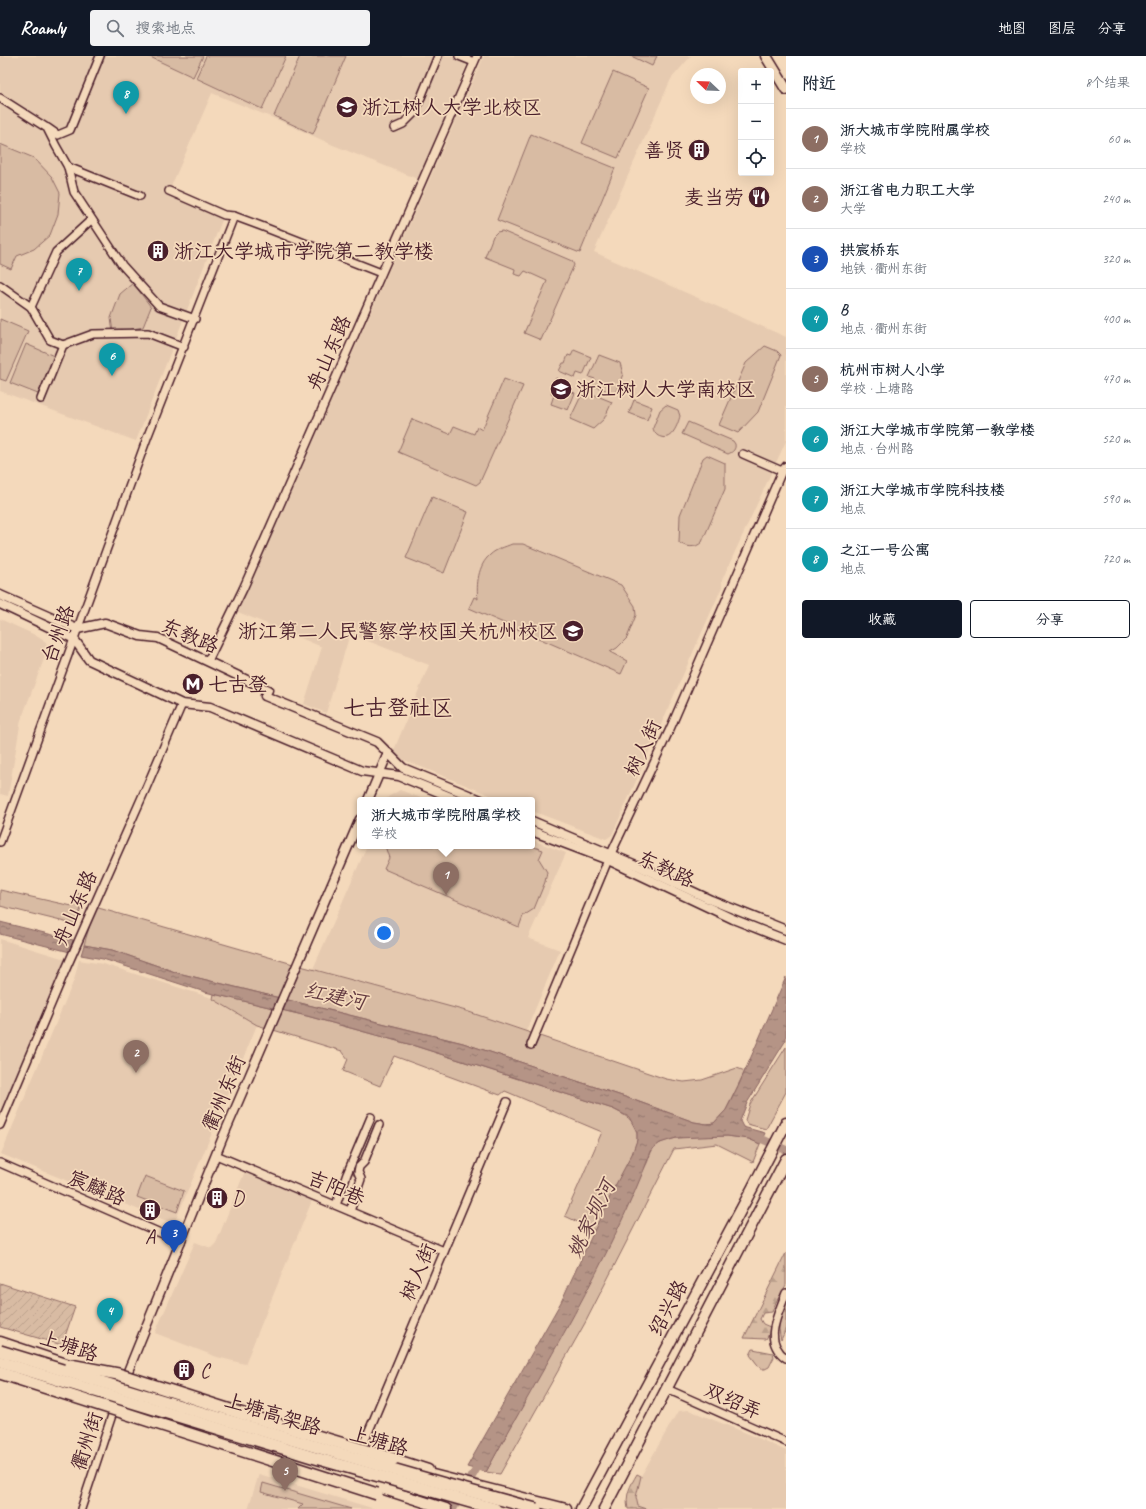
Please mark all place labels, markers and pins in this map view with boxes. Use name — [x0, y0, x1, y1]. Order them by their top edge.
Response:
pin: 8 — [113, 81, 139, 114]
school or university icon: 浙江树人大学北校区 — [334, 94, 360, 120]
place label: 浙江树人大学北校区 — [362, 95, 542, 120]
building icon: 善贤 — [686, 137, 712, 163]
place label: 善贤 — [644, 138, 684, 163]
restaurant icon: 麦当劳 — [746, 184, 772, 210]
place label: 麦当劳 — [684, 185, 744, 210]
building icon: 浙江大学城市学院第二教学楼 — [145, 238, 171, 264]
place label: 浙江大学城市学院第二教学楼 — [174, 239, 434, 264]
pin: 7 — [66, 258, 92, 291]
pin: 6 — [99, 343, 125, 376]
school or university icon: 浙江树人大学南校区 — [548, 376, 574, 402]
place label: 浙江树人大学南校区 — [576, 377, 756, 402]
school or university icon: 浙江第二人民警察学校国关杭州校区 — [560, 618, 586, 644]
place label: 浙江第二人民警察学校国关杭州校区 — [238, 619, 558, 644]
metro station icon: 七古登 — [180, 671, 206, 697]
place label: 七古登 — [208, 672, 268, 697]
pin: 1 — [433, 862, 459, 895]
pin: 2 — [123, 1040, 149, 1073]
building icon: D — [204, 1185, 230, 1211]
place label: D — [232, 1186, 245, 1211]
building icon: A — [137, 1197, 163, 1223]
pin: 3 — [161, 1220, 187, 1253]
place label: A — [145, 1224, 156, 1249]
pin: 4 — [97, 1298, 123, 1331]
building icon: C — [171, 1357, 197, 1383]
place label: C — [200, 1358, 212, 1383]
pin: 5 — [272, 1458, 298, 1491]

